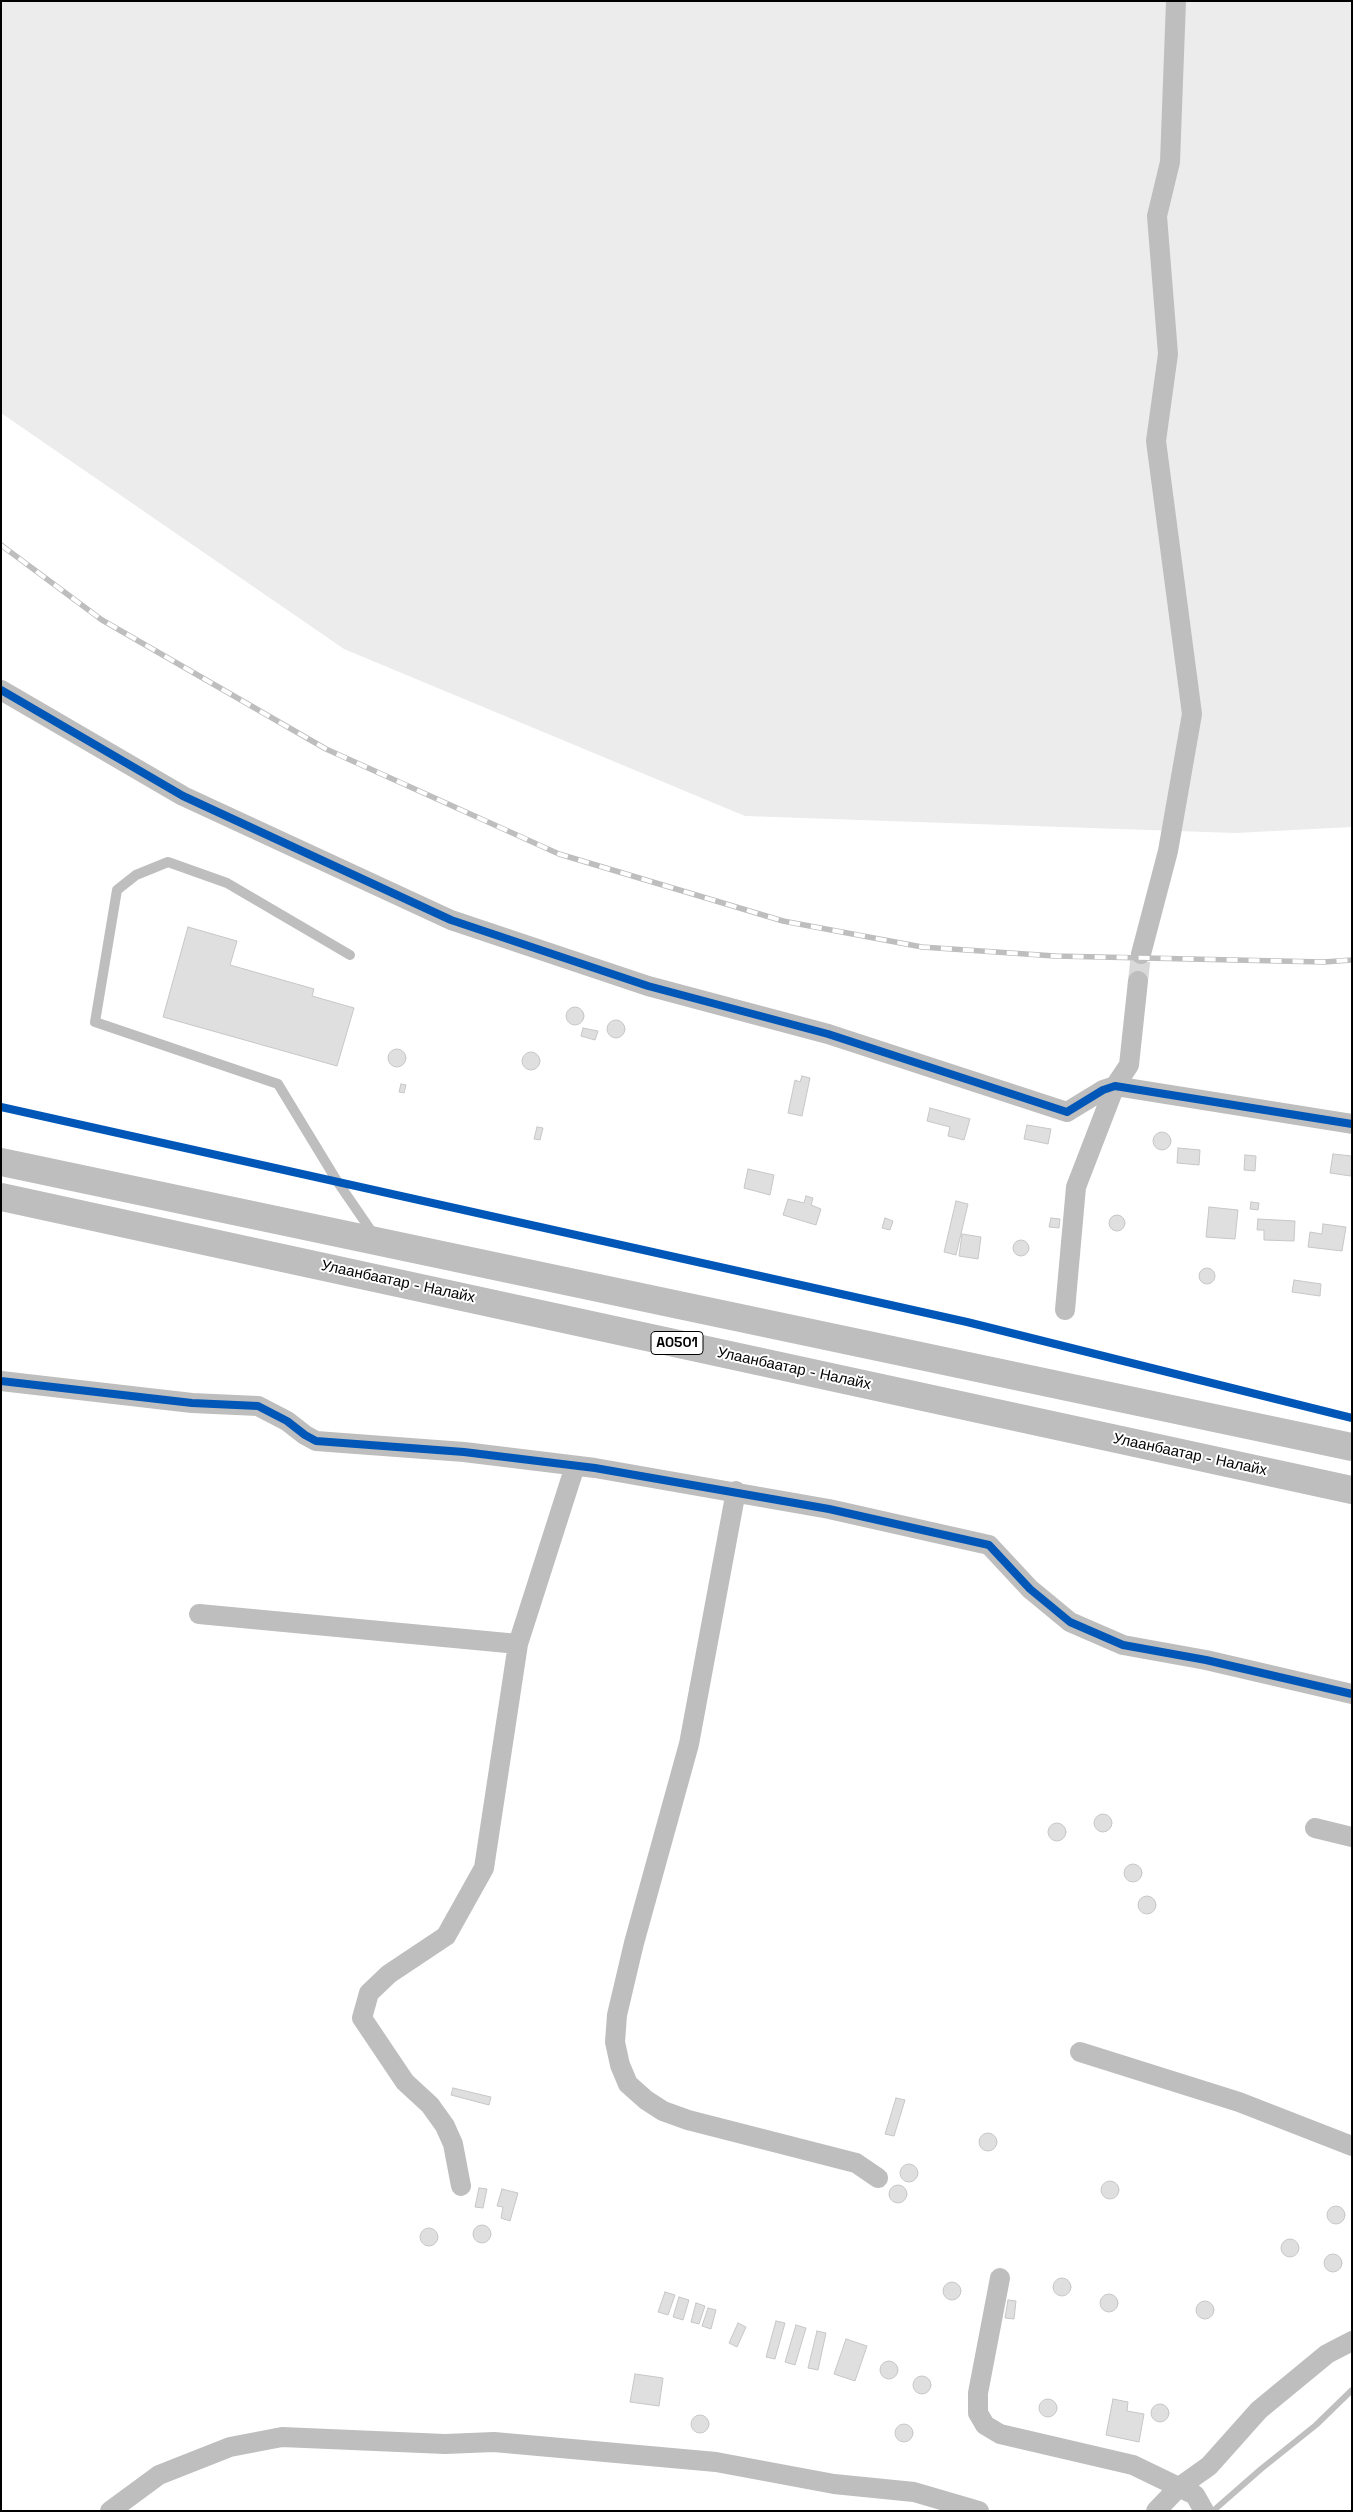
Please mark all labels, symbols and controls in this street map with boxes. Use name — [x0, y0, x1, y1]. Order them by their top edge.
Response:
street label: Улаанбаатар - Налайх — [319, 1257, 477, 1307]
road number: A0501 — [651, 1332, 703, 1355]
street label: Улаанбаатар - Налайх — [715, 1344, 873, 1394]
street label: Улаанбаатар - Налайх — [1111, 1430, 1269, 1480]

